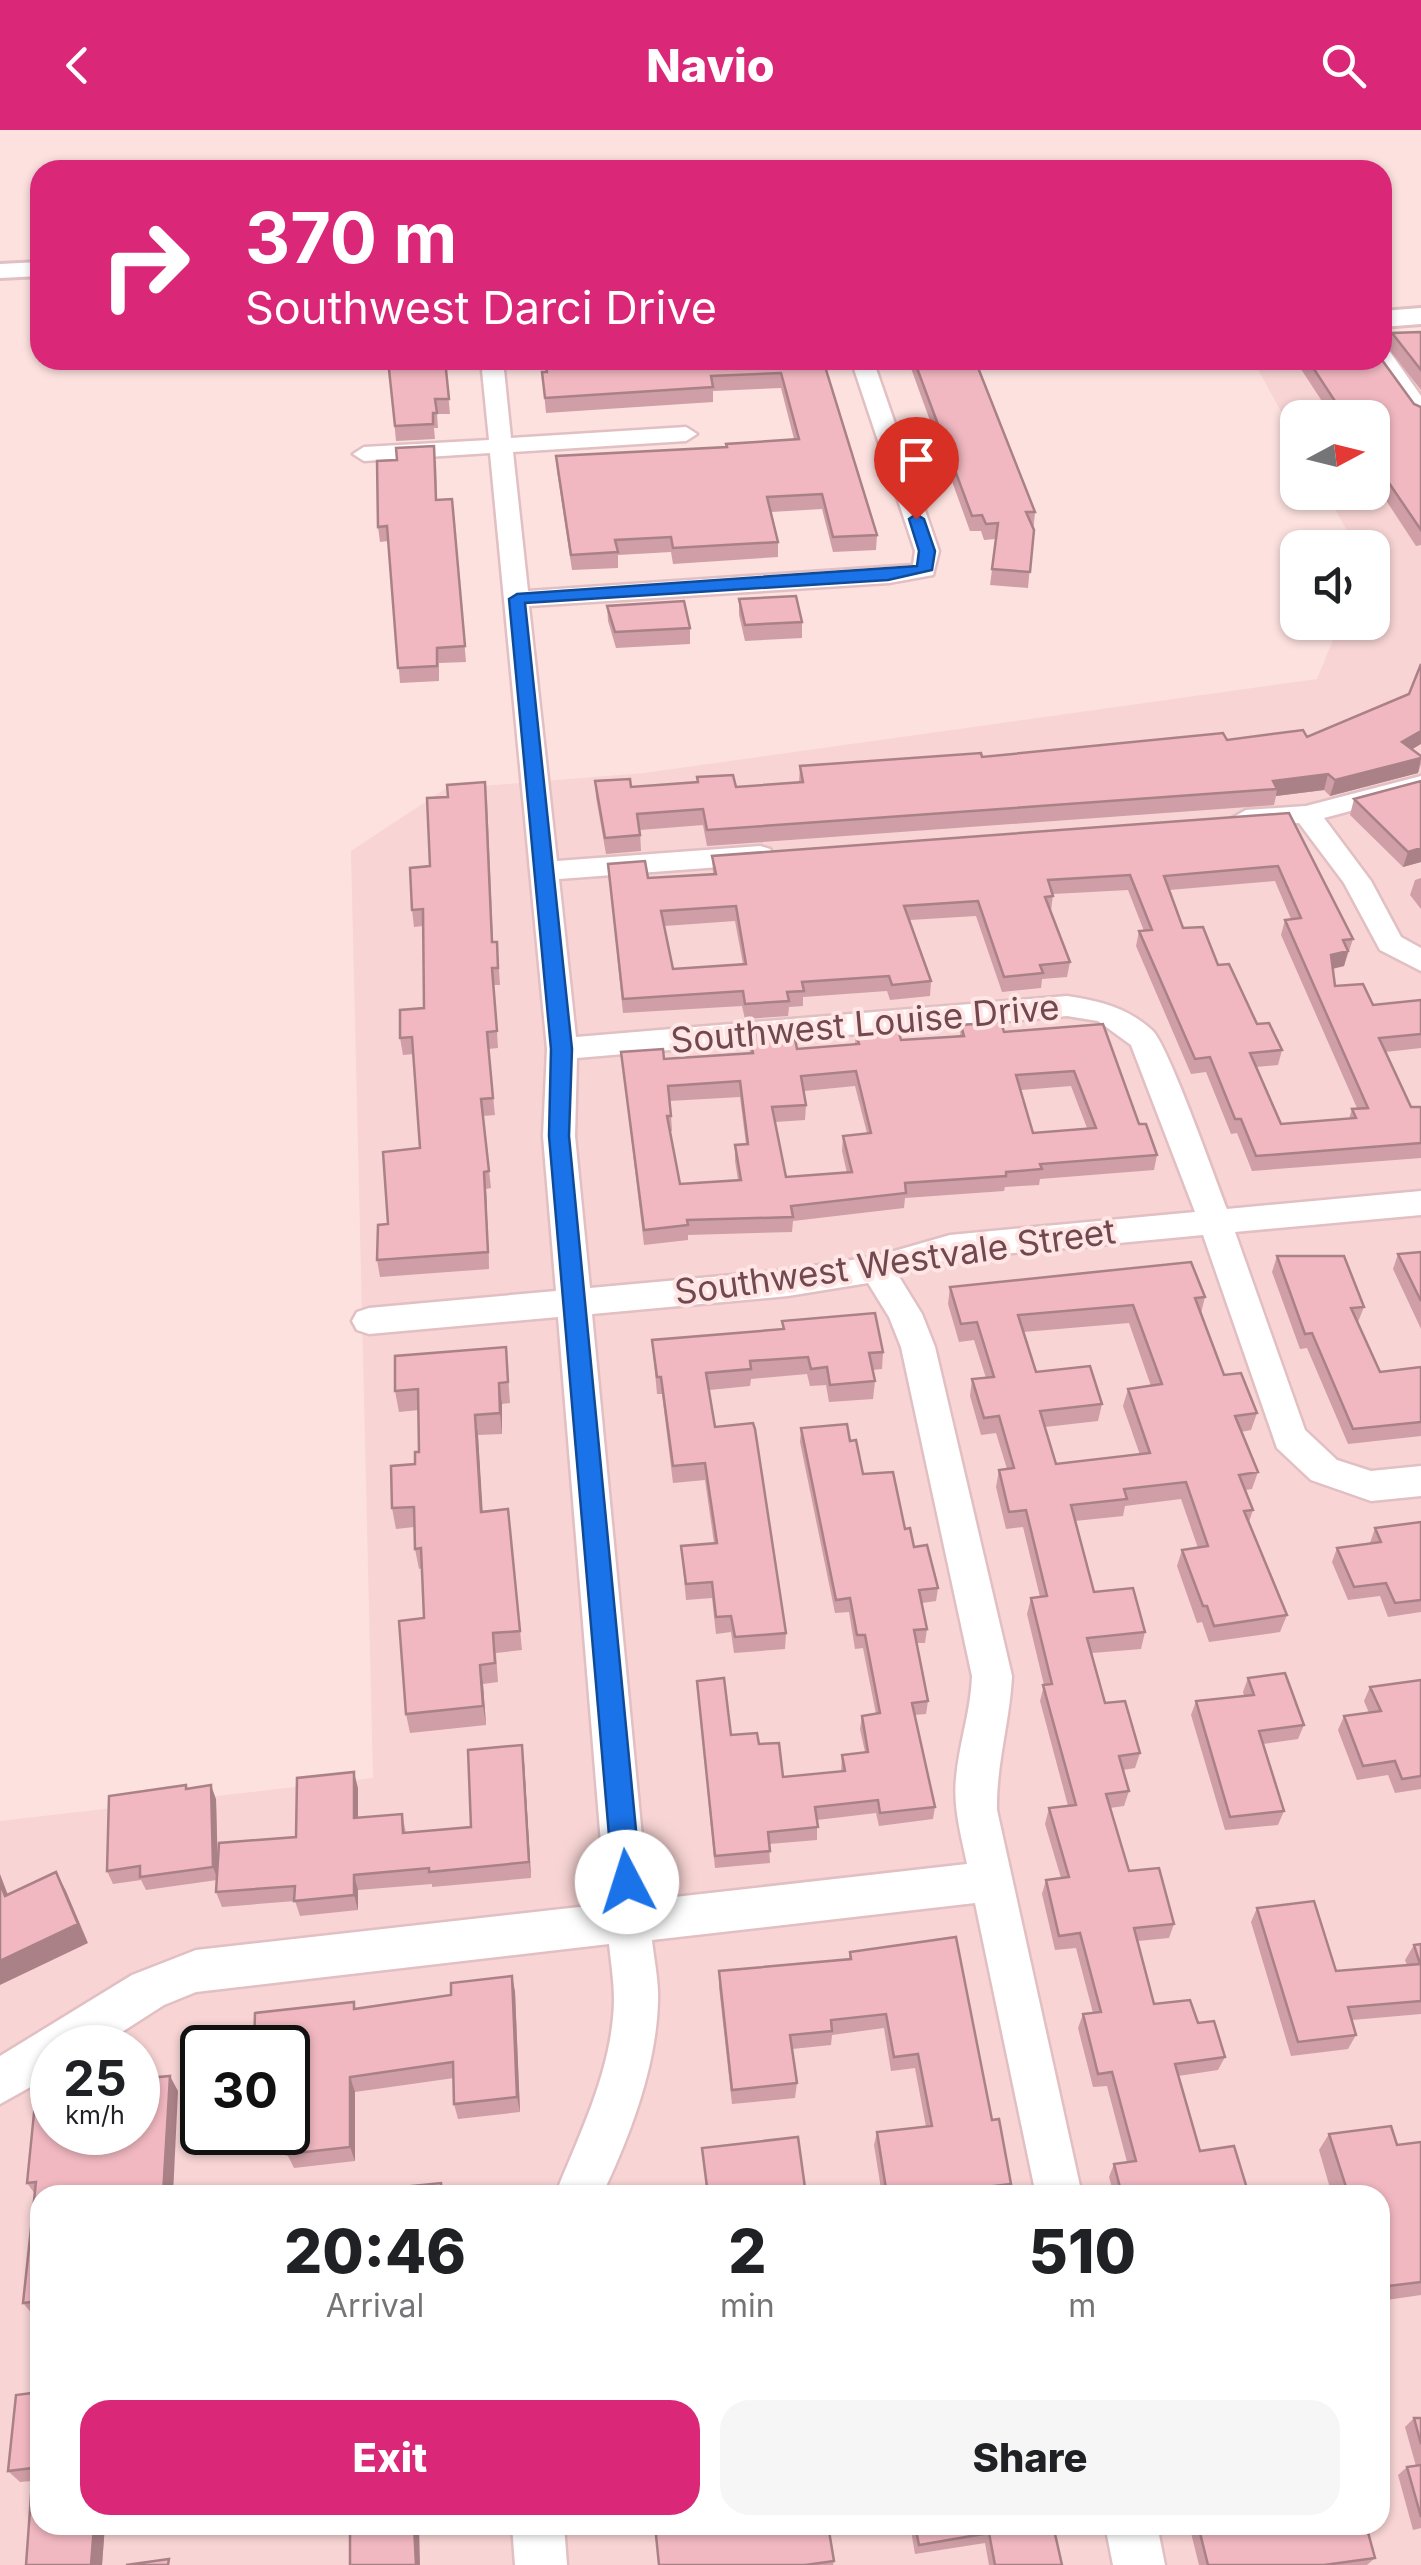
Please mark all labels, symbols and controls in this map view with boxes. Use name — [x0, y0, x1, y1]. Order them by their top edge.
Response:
icon: back — [50, 38, 105, 93]
text: Navio — [646, 38, 775, 93]
icon: search — [1316, 38, 1371, 93]
text: 370 m — [245, 195, 457, 280]
icon: right — [80, 200, 210, 330]
text: Southwest Darci Drive — [245, 280, 717, 335]
north arrow — [1280, 400, 1390, 510]
map controls — [1280, 400, 1390, 640]
pin — [874, 417, 959, 520]
icon: arrive — [889, 432, 944, 487]
button: sound — [1280, 530, 1390, 640]
street label: Southwest Louise Drive — [669, 985, 1061, 1061]
street label: Southwest Westvale Street — [672, 1209, 1118, 1313]
position arrow — [575, 1830, 679, 1934]
speed limit sign: 30 — [180, 2025, 310, 2155]
text: 25 — [63, 2048, 127, 2108]
text: km/h — [65, 2100, 125, 2130]
text: 20:46 — [284, 2215, 466, 2287]
text: 2 — [728, 2215, 767, 2287]
text: 510 — [1029, 2215, 1136, 2287]
text: Arrival — [326, 2286, 424, 2325]
text: min — [720, 2286, 775, 2325]
text: m — [1068, 2286, 1096, 2325]
button: Exit — [80, 2400, 700, 2515]
button: Share — [720, 2400, 1340, 2515]

